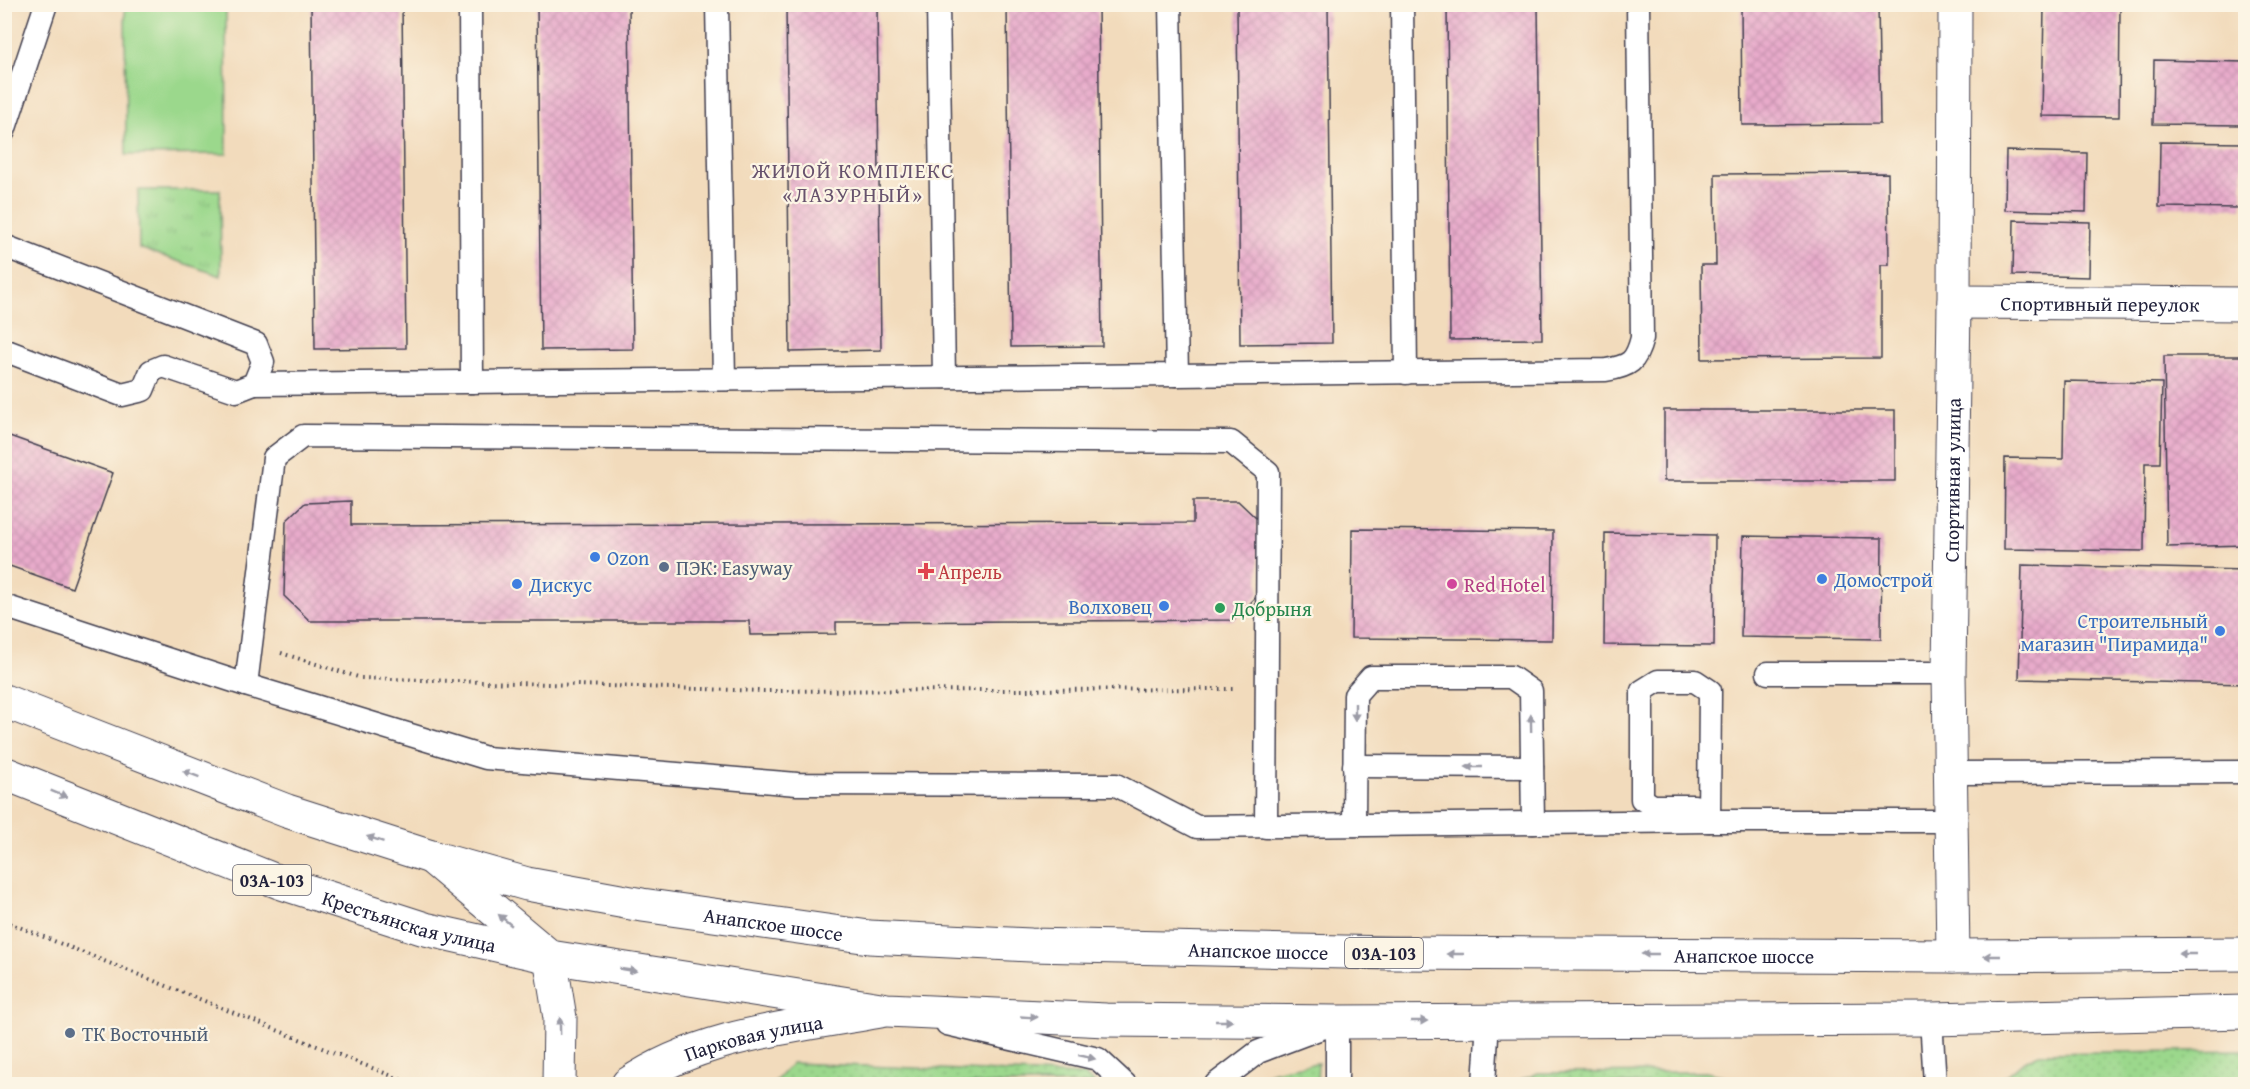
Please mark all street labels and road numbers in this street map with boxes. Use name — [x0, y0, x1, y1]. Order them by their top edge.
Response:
street label: Спортивный переулок — [2000, 288, 2200, 318]
street label: Спортивная улица — [1936, 397, 1967, 562]
road number: 03А-103 — [233, 865, 311, 895]
street label: Крестьянская улица — [319, 882, 500, 959]
street label: Анапское шоссе — [702, 899, 845, 948]
street label: Анапское шоссе — [1188, 934, 1329, 966]
road number: 03А-103 — [1345, 938, 1423, 968]
street label: Анапское шоссе — [1674, 940, 1814, 970]
street label: Парковая улица — [680, 1006, 825, 1068]

